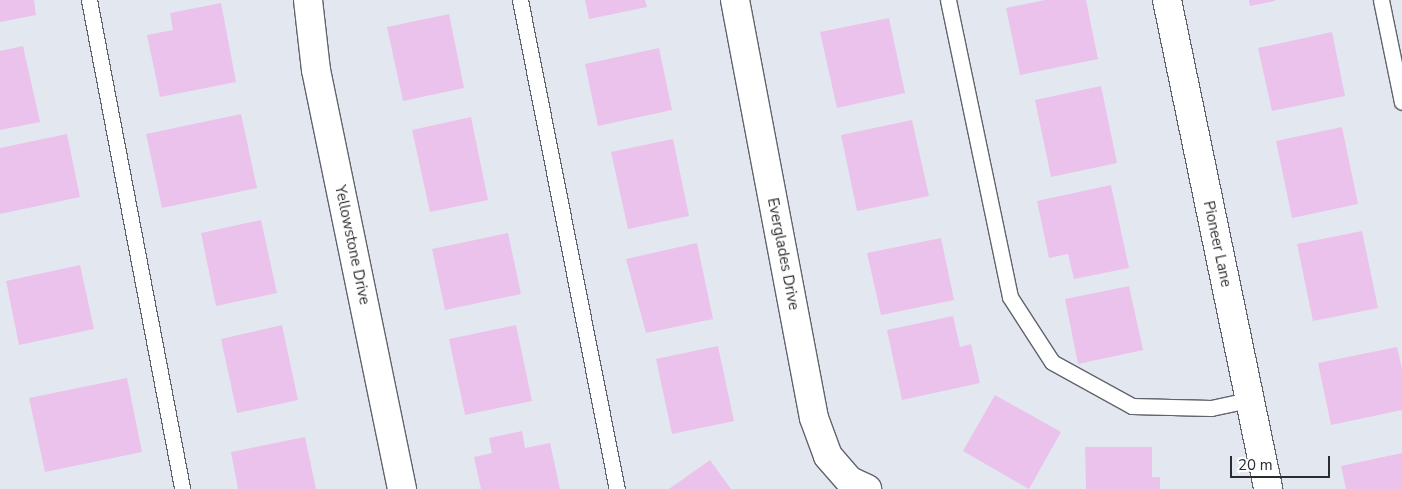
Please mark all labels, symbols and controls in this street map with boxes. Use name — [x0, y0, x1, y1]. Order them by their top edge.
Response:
street label: Yellowstone Drive — [331, 184, 373, 306]
street label: Everglades Drive — [763, 196, 803, 312]
street label: Pioneer Lane — [1199, 199, 1235, 289]
scale bar — [1232, 446, 1332, 478]
text: 20 m — [1238, 455, 1273, 475]

